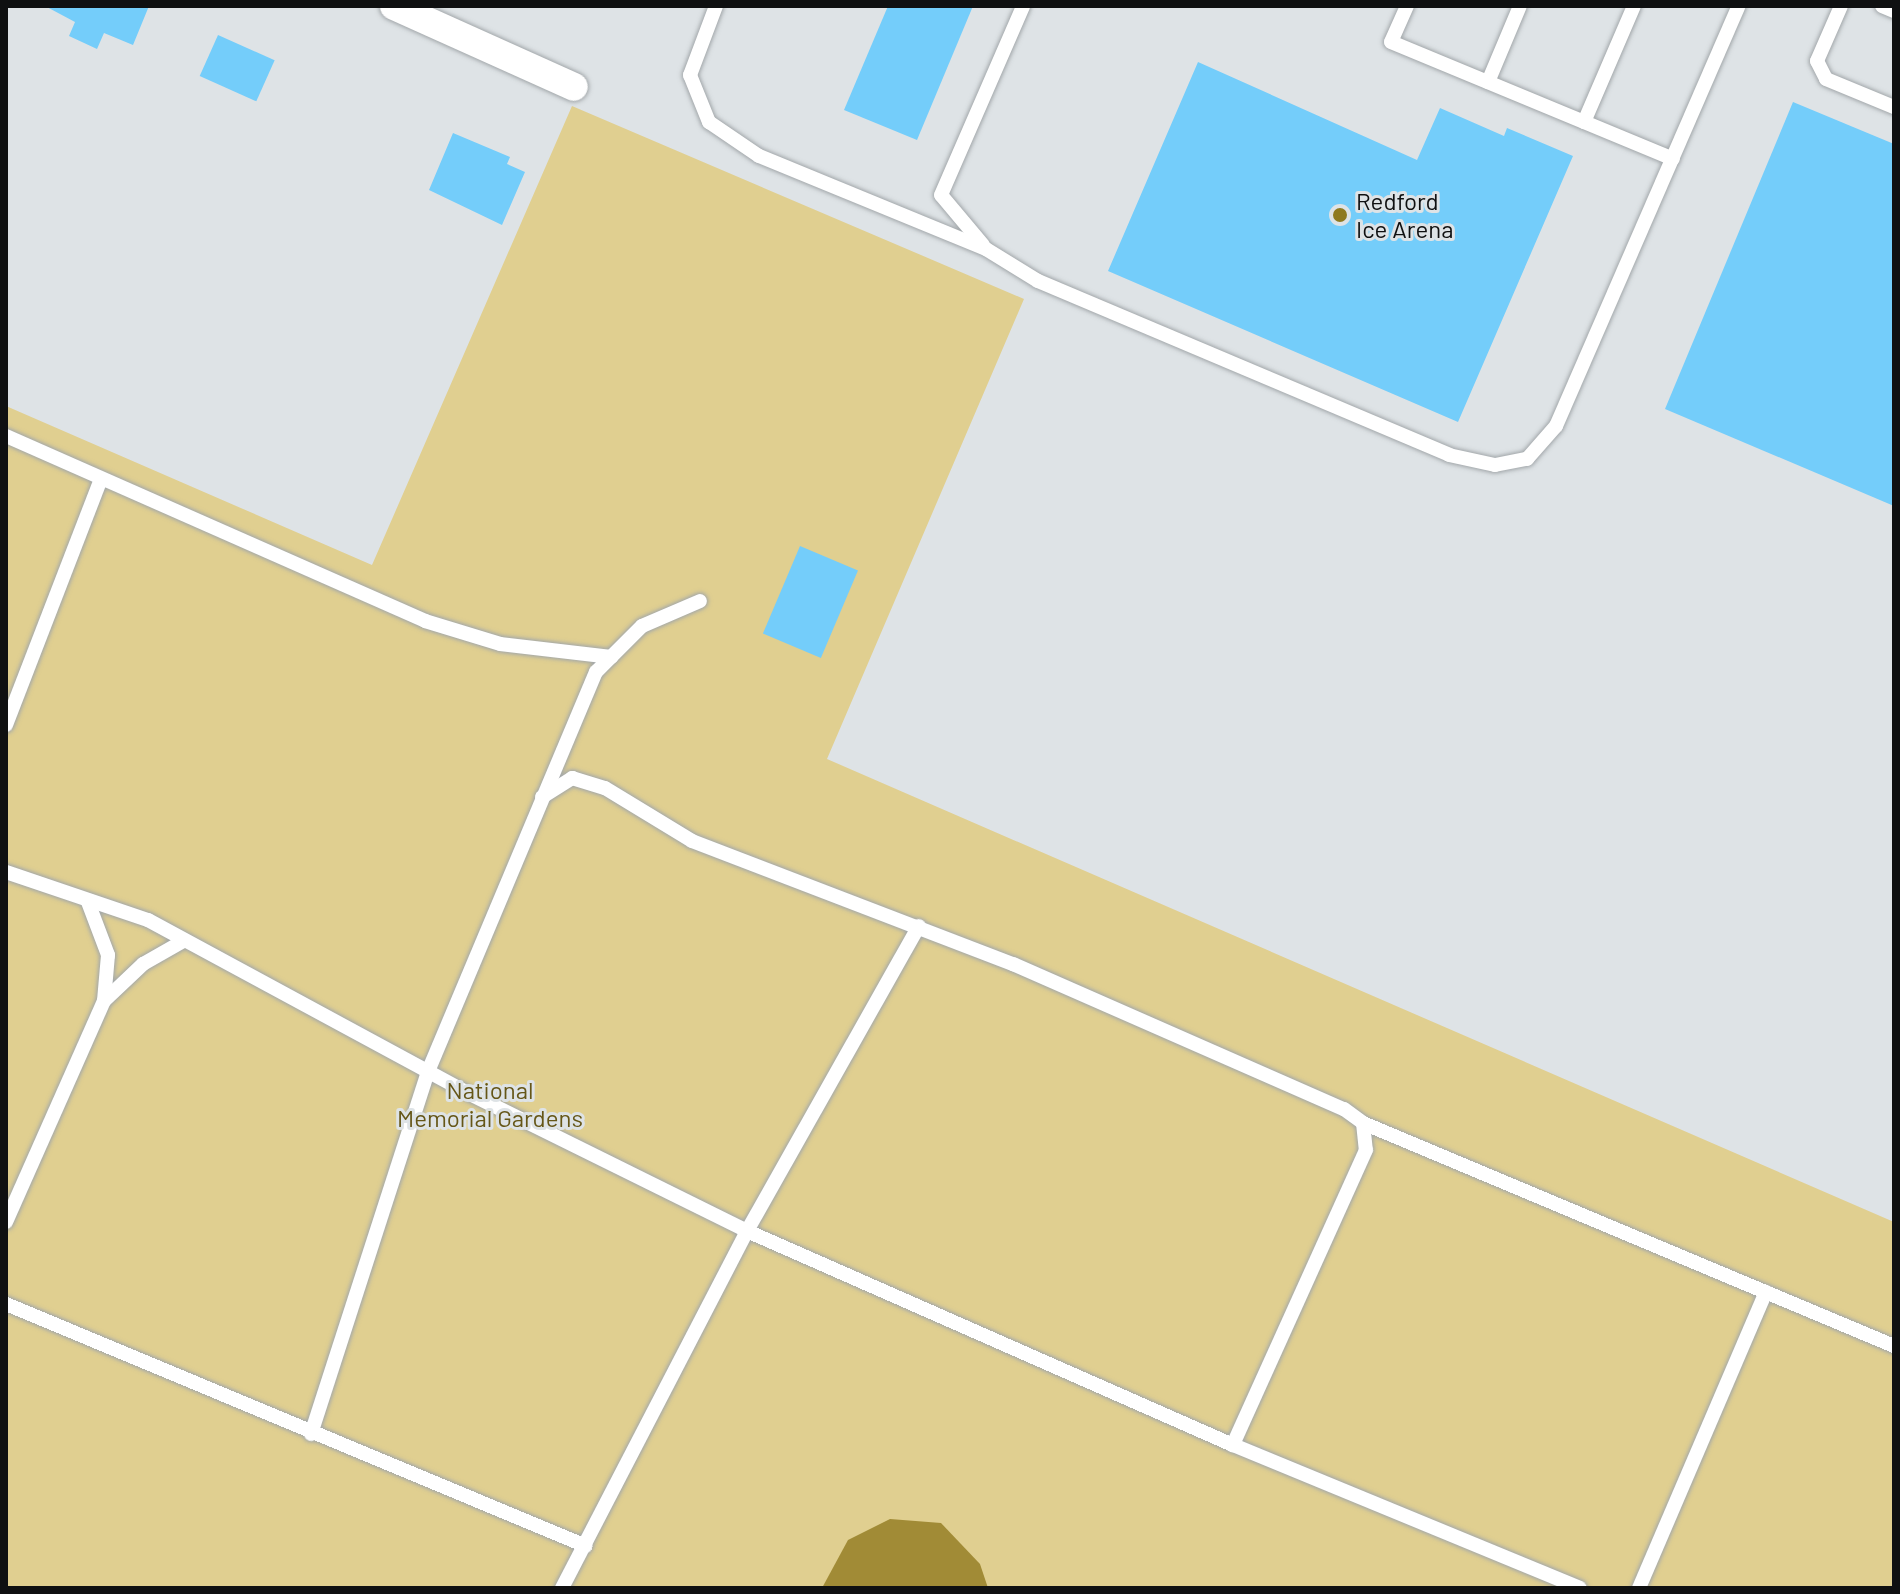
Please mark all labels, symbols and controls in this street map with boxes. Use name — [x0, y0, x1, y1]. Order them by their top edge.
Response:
place label: Redford Ice Arena — [1356, 187, 1453, 243]
marker: Redford Ice Arena — [1331, 206, 1349, 224]
park label: National Memorial Gardens — [397, 1076, 583, 1132]

